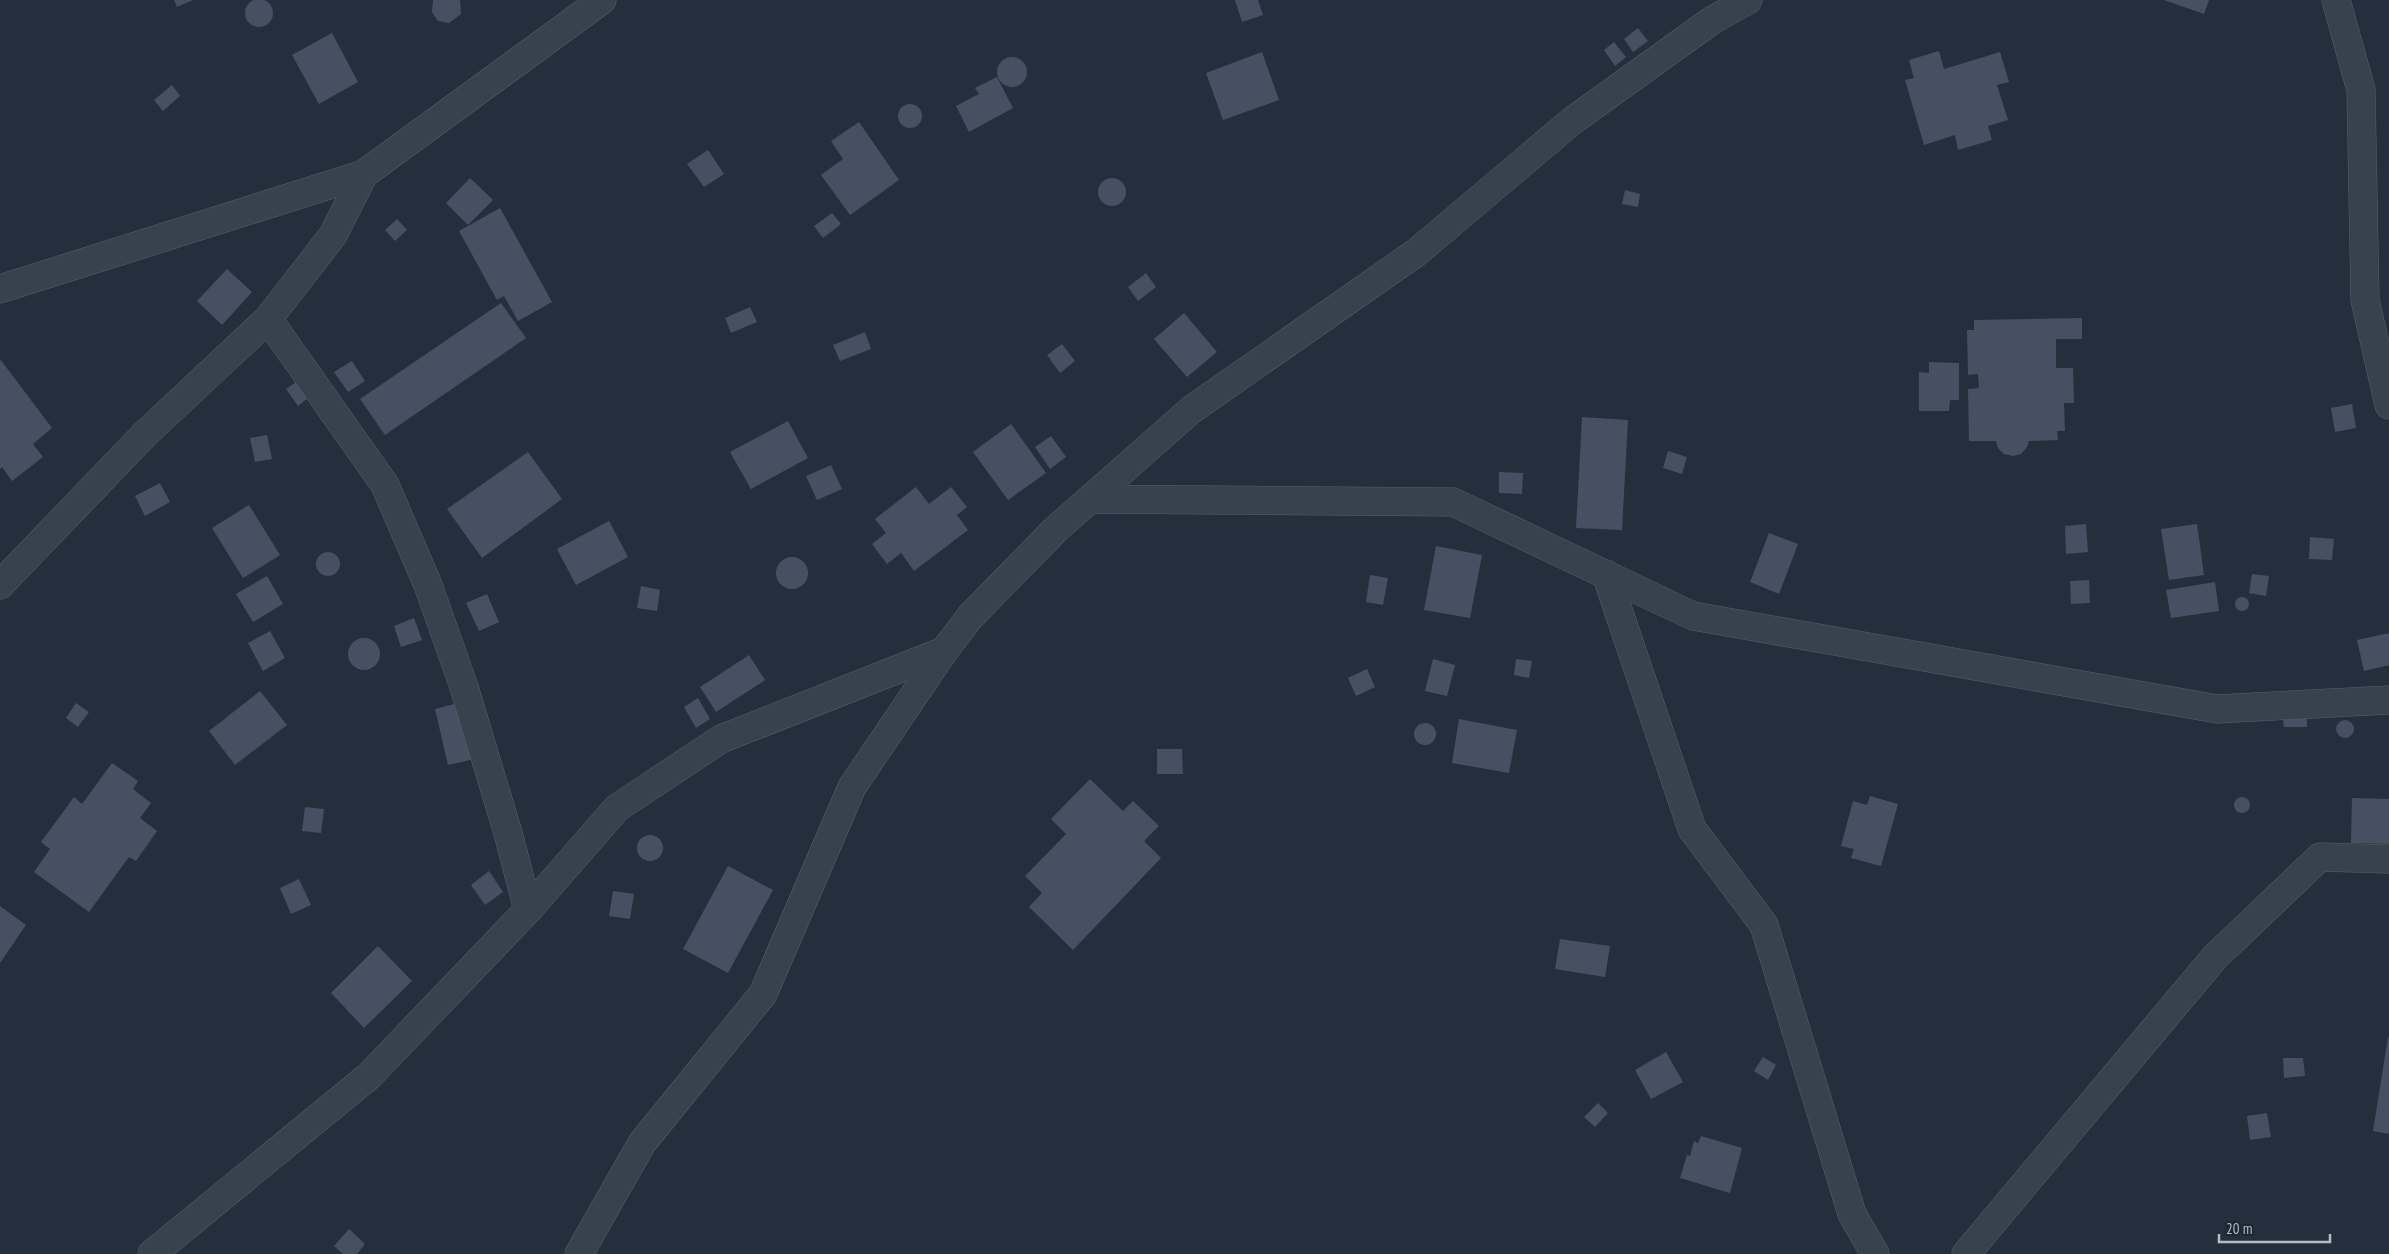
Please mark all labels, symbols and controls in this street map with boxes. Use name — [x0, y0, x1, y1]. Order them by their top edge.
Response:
scale bar — [2219, 1212, 2330, 1244]
text: 20 m — [2226, 1219, 2252, 1238]

